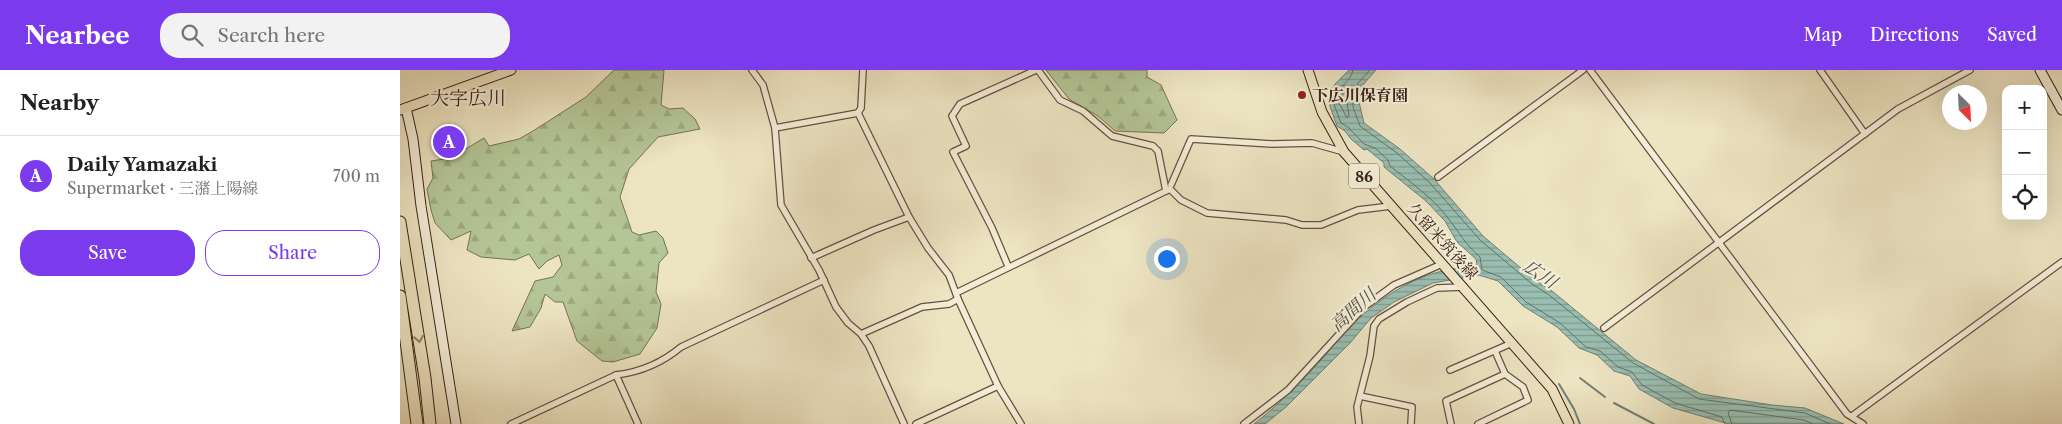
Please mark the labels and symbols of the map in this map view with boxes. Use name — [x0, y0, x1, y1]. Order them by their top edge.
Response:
place label: 下広川保育園 — [1312, 85, 1408, 105]
north arrow — [1942, 85, 1987, 130]
district label: 大字広川 — [430, 87, 506, 110]
marker: 下広川保育園 — [1296, 89, 1308, 101]
pin: A — [433, 123, 465, 161]
road number: 86 — [1349, 164, 1379, 188]
street label: 久留米筑後線 — [1403, 199, 1483, 283]
your location — [1154, 246, 1180, 272]
water label: 広川 — [1519, 255, 1563, 294]
water label: 高間川 — [1326, 282, 1382, 336]
one-way arrow — [413, 335, 423, 344]

